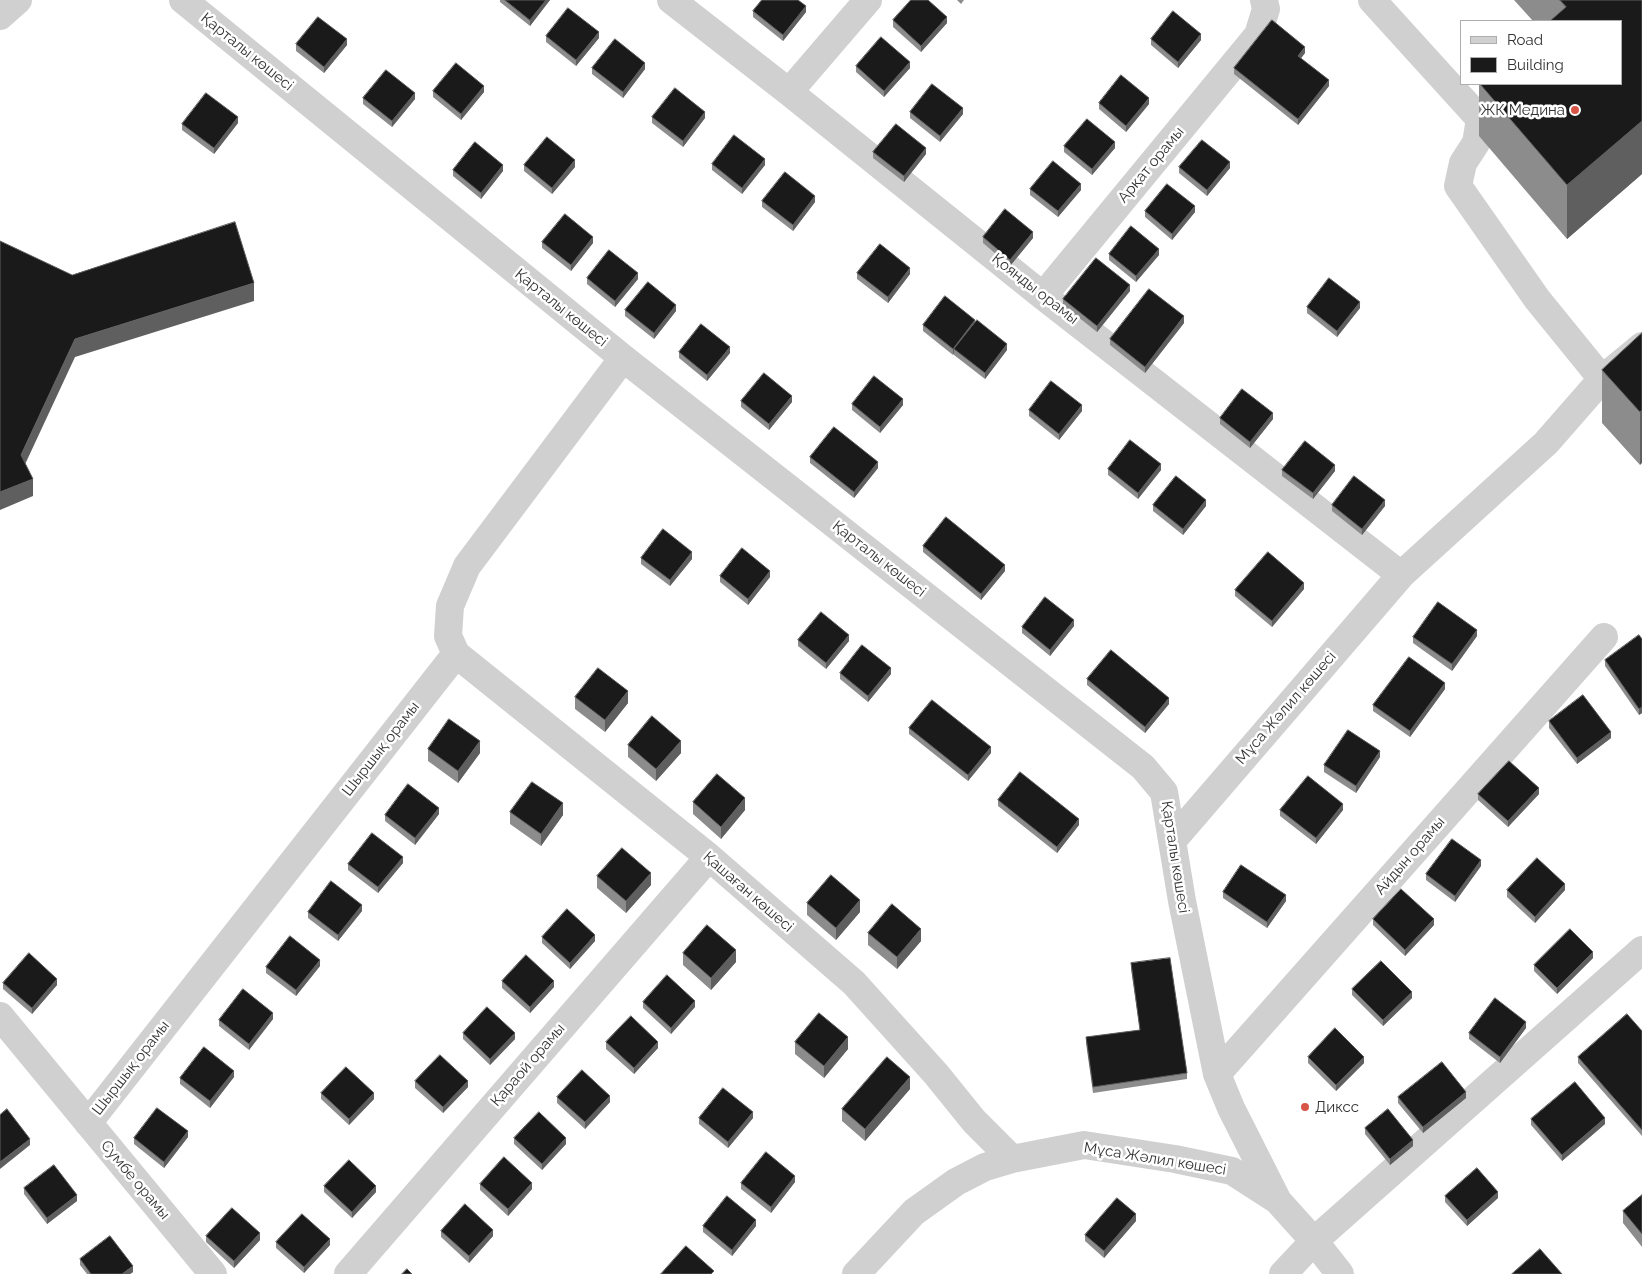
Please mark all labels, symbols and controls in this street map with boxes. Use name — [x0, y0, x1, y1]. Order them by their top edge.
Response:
street label: Қарталы көшесі — [197, 9, 297, 95]
legend — [1460, 20, 1622, 85]
text: Road — [1507, 31, 1543, 49]
text: Building — [1507, 56, 1564, 74]
place label: ЖК Медина — [1481, 101, 1565, 119]
marker: ЖК Медина — [1569, 104, 1581, 116]
street label: Арқат орамы — [1114, 123, 1188, 207]
street label: Қоянды орамы — [988, 250, 1082, 328]
street label: Қарталы көшесі — [511, 265, 611, 351]
street label: Қарталы көшесі — [829, 517, 929, 601]
street label: Мұса Жәлил көшесі — [1232, 648, 1340, 768]
street label: Шыршық орамы — [339, 698, 423, 800]
street label: Қарталы көшесі — [1157, 800, 1193, 914]
street label: Айдын орамы — [1371, 813, 1449, 899]
street label: Қашаған көшесі — [699, 848, 797, 936]
street label: Шыршық орамы — [89, 1017, 173, 1119]
street label: Қараой орамы — [487, 1020, 569, 1110]
place label: Диксс — [1315, 1098, 1359, 1116]
marker: Диксс — [1299, 1101, 1311, 1113]
street label: Сумбе орамы — [97, 1137, 173, 1223]
street label: Мұса Жәлил көшесі — [1083, 1139, 1227, 1179]

